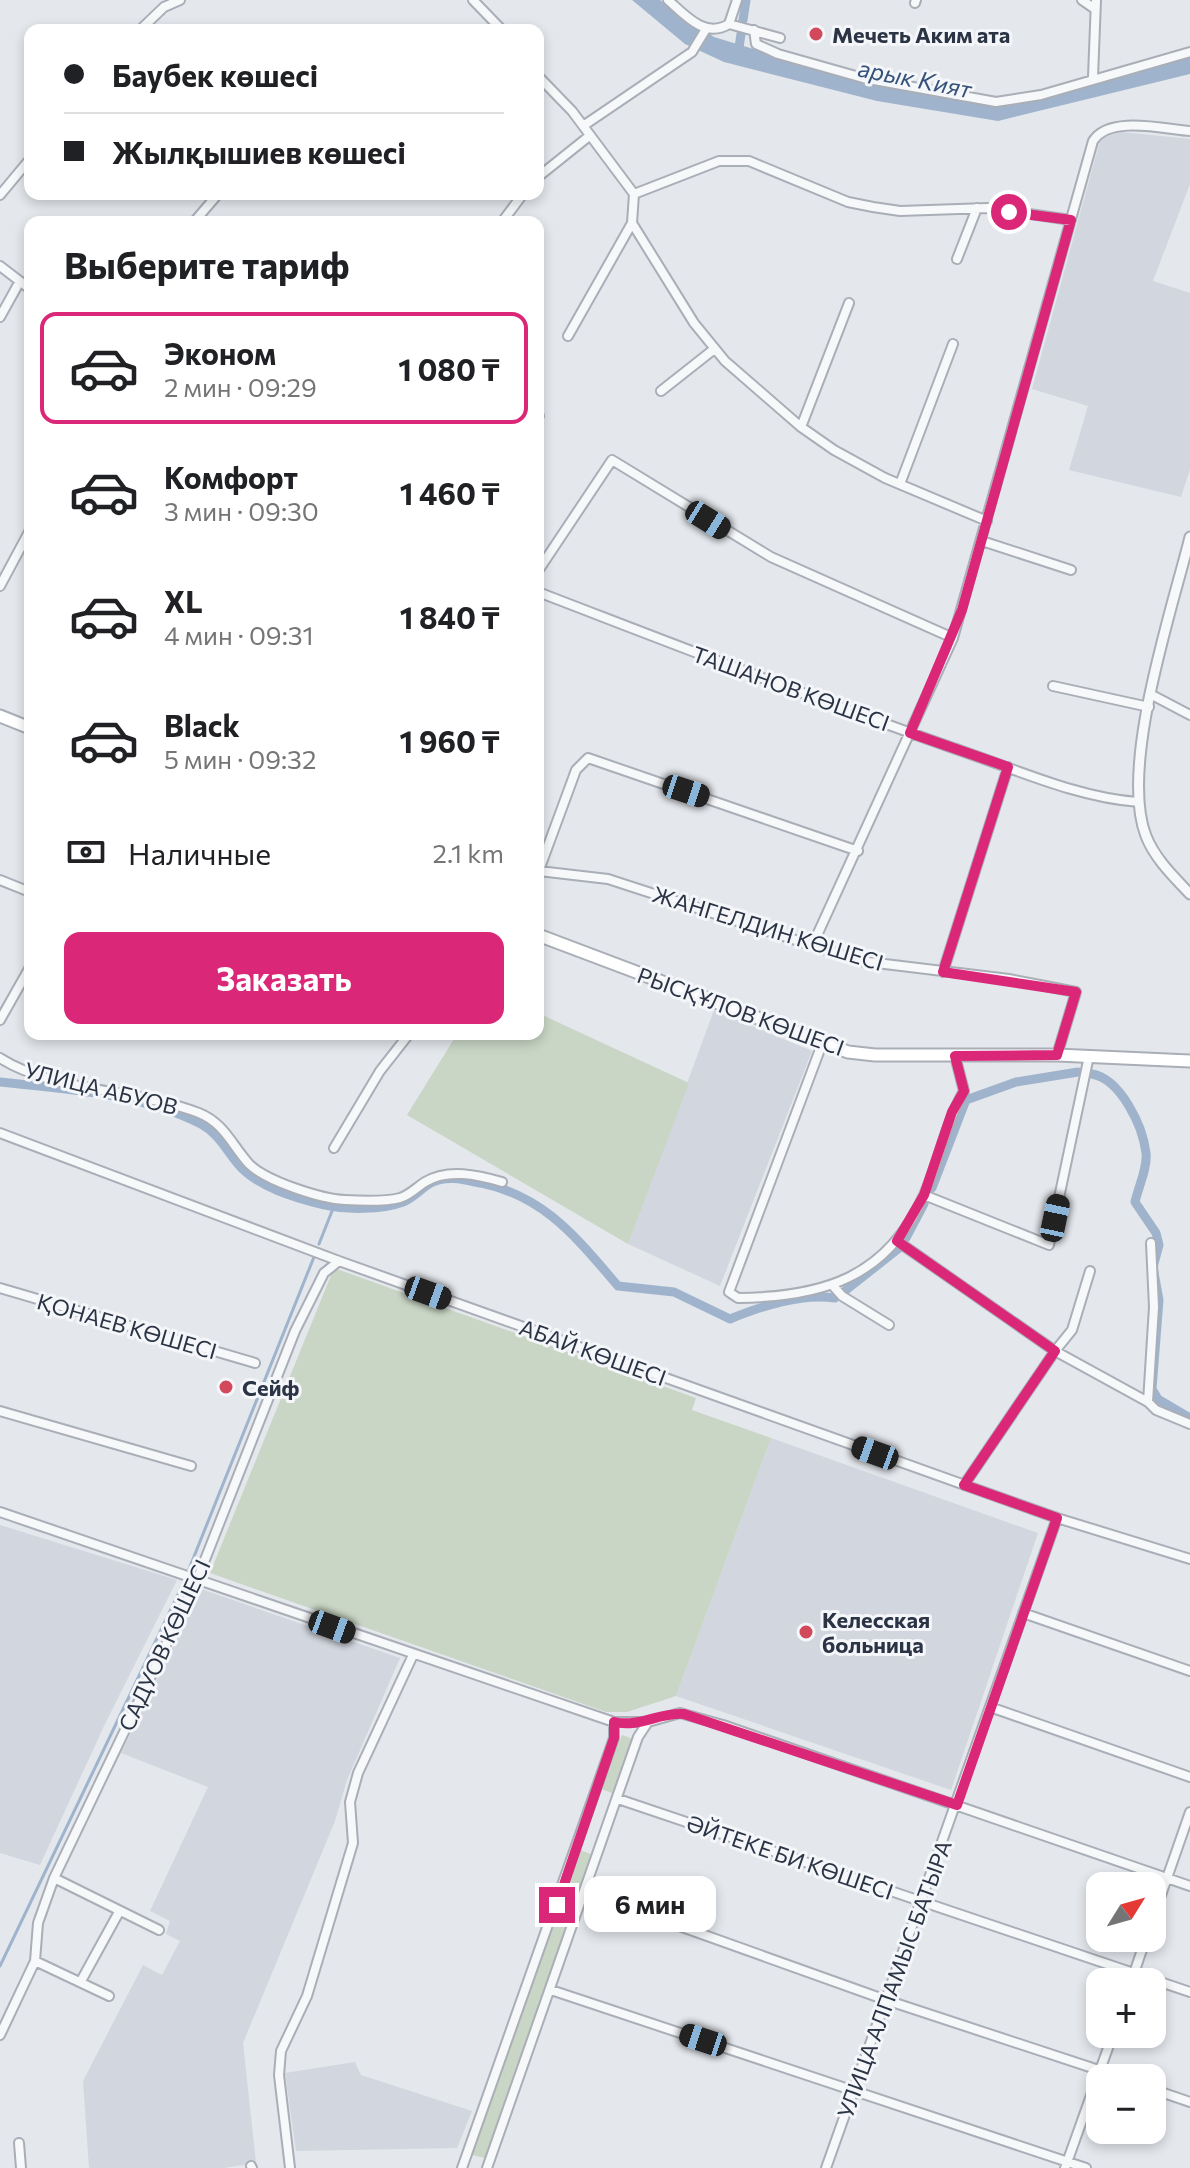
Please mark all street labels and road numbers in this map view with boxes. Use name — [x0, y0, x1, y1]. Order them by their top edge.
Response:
street label: ТАШАНОВ КӨШЕСІ — [689, 640, 893, 736]
street label: ЖАНГЕЛДИН КӨШЕСІ — [649, 880, 887, 976]
street label: РЫСҚҰЛОВ КӨШЕСІ — [634, 961, 848, 1061]
street label: УЛИЦА АБУОВ — [22, 1056, 180, 1120]
street label: ҚОНАЕВ КӨШЕСІ — [34, 1287, 220, 1365]
street label: АБАЙ КӨШЕСІ — [516, 1313, 670, 1391]
street label: САДУОВ КӨШЕСІ — [112, 1555, 216, 1735]
street label: ӘЙТЕКЕ БИ КӨШЕСІ — [683, 1809, 897, 1905]
street label: УЛИЦА АЛПАМЫС БАТЫРА — [831, 1836, 957, 2122]

